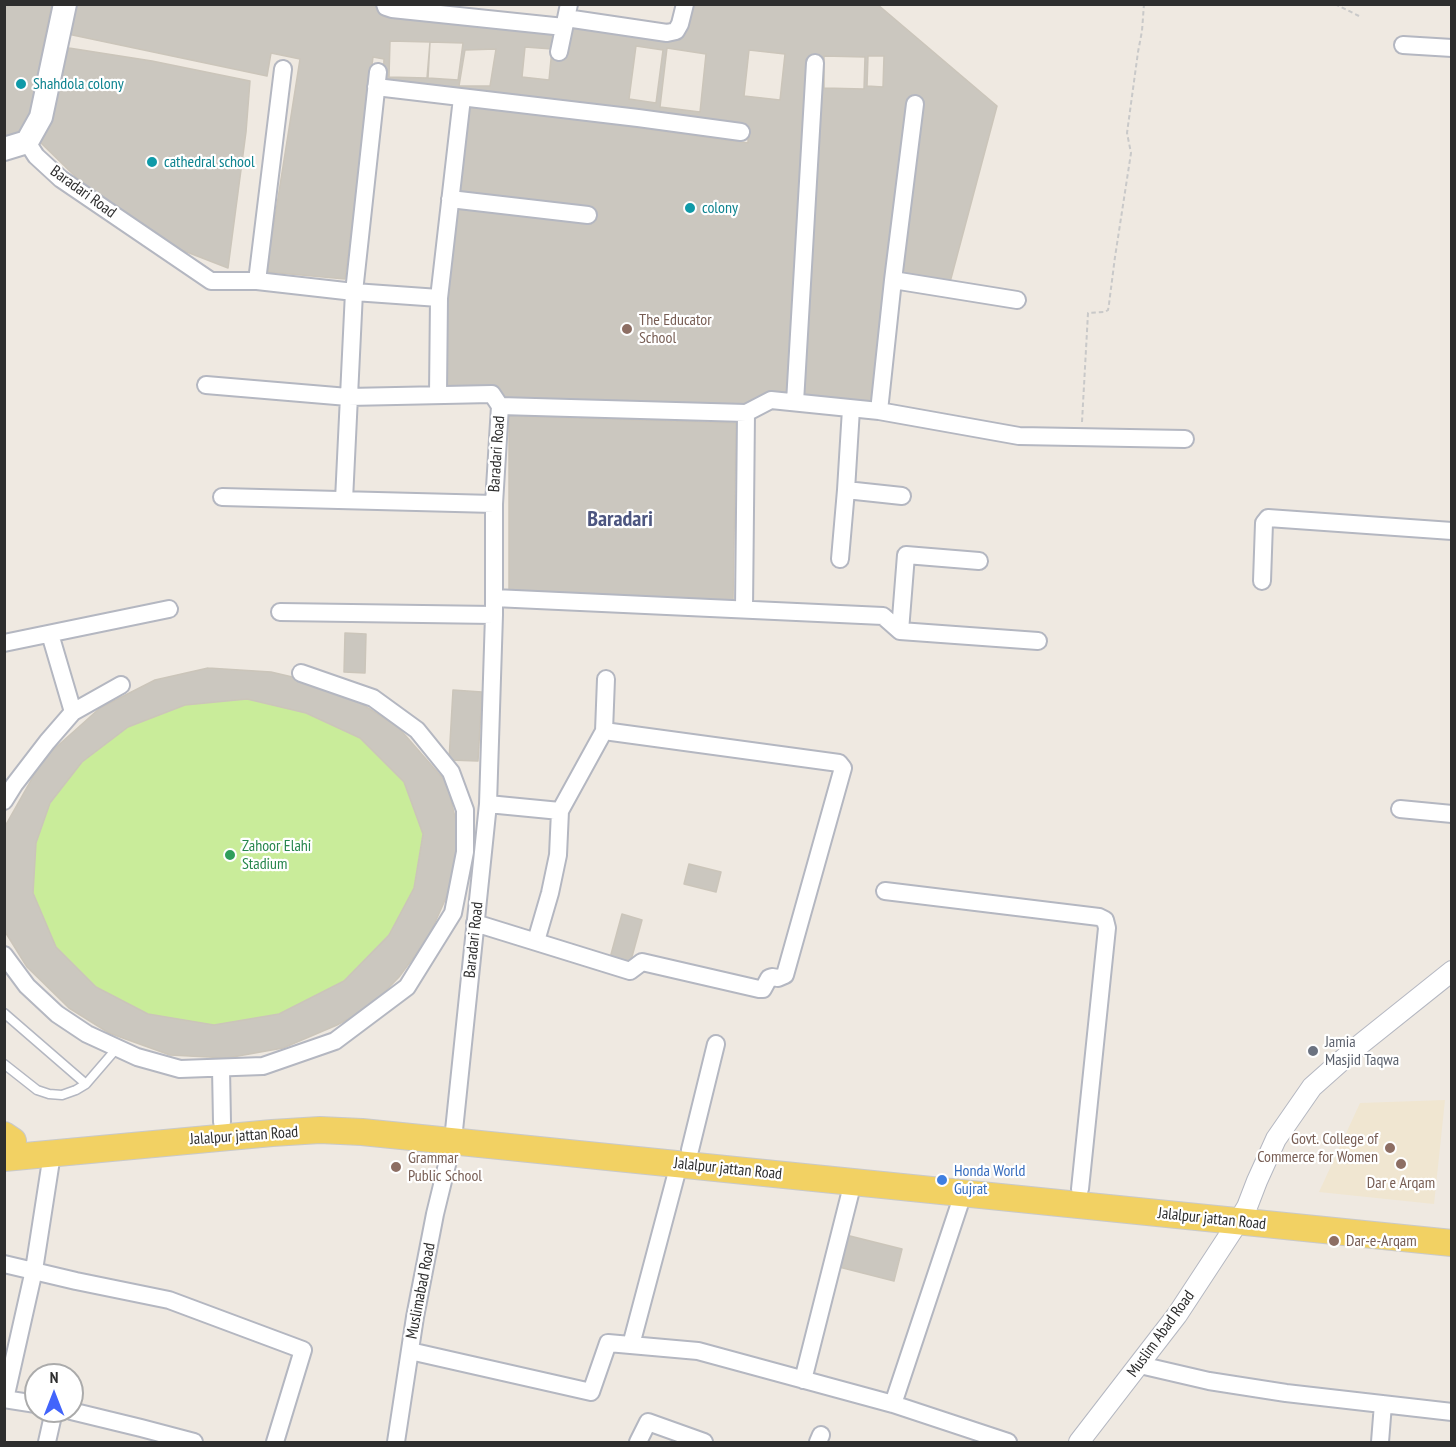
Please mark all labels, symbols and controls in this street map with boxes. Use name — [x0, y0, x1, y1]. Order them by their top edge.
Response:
place label: Shahdola colony — [33, 74, 124, 94]
marker: Shahdola colony — [14, 77, 28, 91]
place label: cathedral school — [164, 152, 255, 172]
marker: cathedral school — [145, 155, 159, 169]
street label: Baradari Road — [46, 162, 120, 222]
place label: colony — [702, 198, 738, 218]
marker: colony — [683, 201, 697, 215]
place label: The Educator School — [639, 310, 712, 348]
marker: The Educator School — [620, 322, 634, 336]
street label: Baradari Road — [485, 415, 509, 493]
district label: Baradari — [587, 507, 653, 533]
place label: Zahoor Elahi Stadium — [242, 836, 311, 874]
marker: Zahoor Elahi Stadium — [223, 848, 237, 862]
street label: Baradari Road — [460, 901, 488, 979]
place label: Jamia Masjid Taqwa — [1325, 1032, 1399, 1070]
marker: Jamia Masjid Taqwa — [1306, 1044, 1320, 1058]
street label: Jalalpur jattan Road — [189, 1123, 299, 1149]
place label: Govt. College of Commerce for Women — [1257, 1129, 1378, 1167]
marker: Govt. College of Commerce for Women — [1383, 1141, 1397, 1155]
place label: Grammar Public School — [408, 1148, 482, 1186]
street label: Jalalpur jattan Road — [673, 1154, 783, 1184]
marker: Dar e Arqam — [1394, 1157, 1408, 1171]
marker: Grammar Public School — [389, 1160, 403, 1174]
place label: Honda World Gujrat — [954, 1161, 1025, 1199]
marker: Honda World Gujrat — [935, 1173, 949, 1187]
place label: Dar e Arqam — [1367, 1173, 1435, 1193]
street label: Jalalpur jattan Road — [1157, 1204, 1267, 1234]
place label: Dar-e-Arqam — [1346, 1231, 1417, 1251]
marker: Dar-e-Arqam — [1327, 1234, 1341, 1248]
street label: Muslimabad Road — [402, 1241, 440, 1341]
street label: Muslim Abad Road — [1123, 1287, 1199, 1381]
north arrow — [24, 1363, 84, 1423]
text: N — [50, 1367, 58, 1387]

